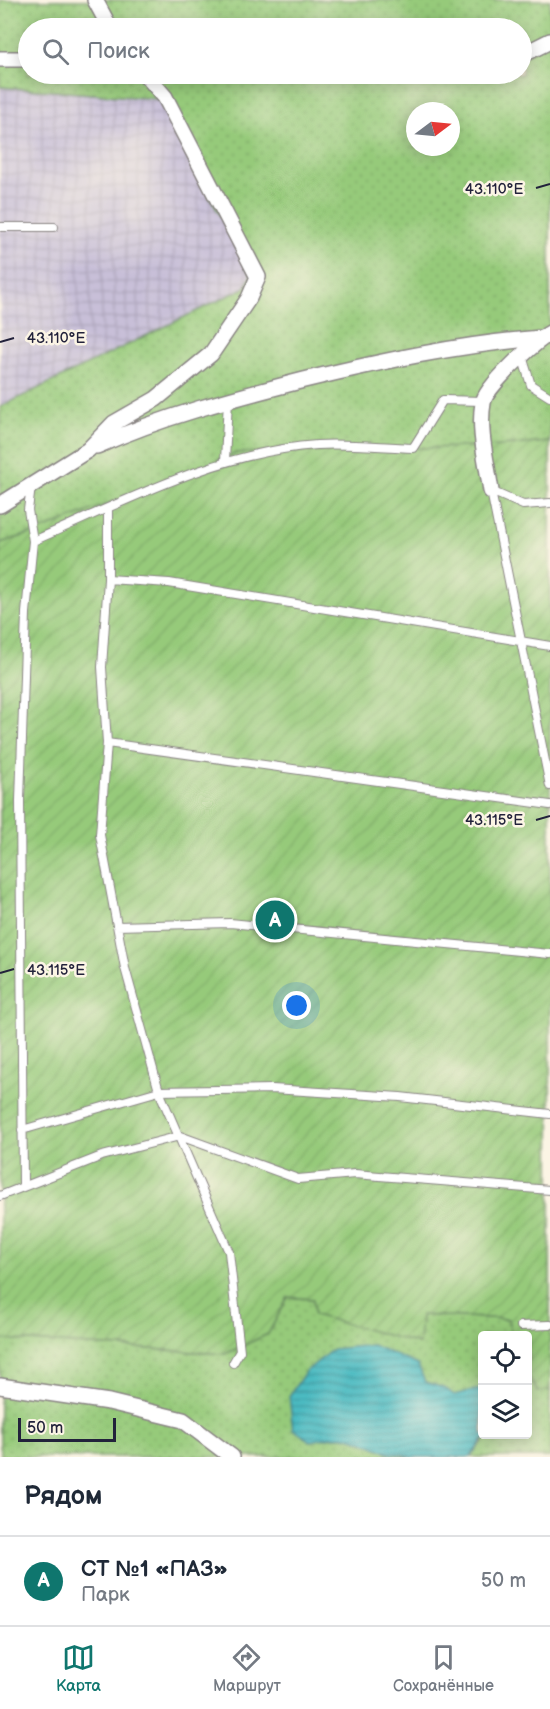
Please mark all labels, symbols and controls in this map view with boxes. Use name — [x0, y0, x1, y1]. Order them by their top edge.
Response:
search box — [18, 18, 532, 84]
icon: search — [39, 35, 72, 68]
text: Поиск — [87, 38, 150, 65]
north arrow — [406, 102, 460, 156]
text: 43.110°E — [465, 180, 523, 199]
text: 43.110°E — [27, 329, 85, 348]
text: 43.115°E — [465, 811, 523, 830]
pin: A — [256, 898, 294, 942]
text: 43.115°E — [27, 961, 85, 980]
your location — [282, 991, 311, 1020]
map controls — [478, 1331, 532, 1439]
button: locate — [478, 1331, 532, 1385]
button: layers — [478, 1385, 532, 1439]
scale bar — [18, 1415, 116, 1442]
text: 50 m — [27, 1419, 63, 1438]
text: Рядом — [24, 1481, 102, 1512]
text: СТ №1 «ПАЗ» — [81, 1556, 228, 1583]
text: A — [37, 1569, 50, 1593]
text: 50 m — [481, 1569, 526, 1593]
text: Парк — [81, 1583, 130, 1607]
tab: Карта — [56, 1641, 101, 1696]
tab: Маршрут — [213, 1641, 281, 1696]
tab: Сохранённые — [393, 1641, 494, 1696]

